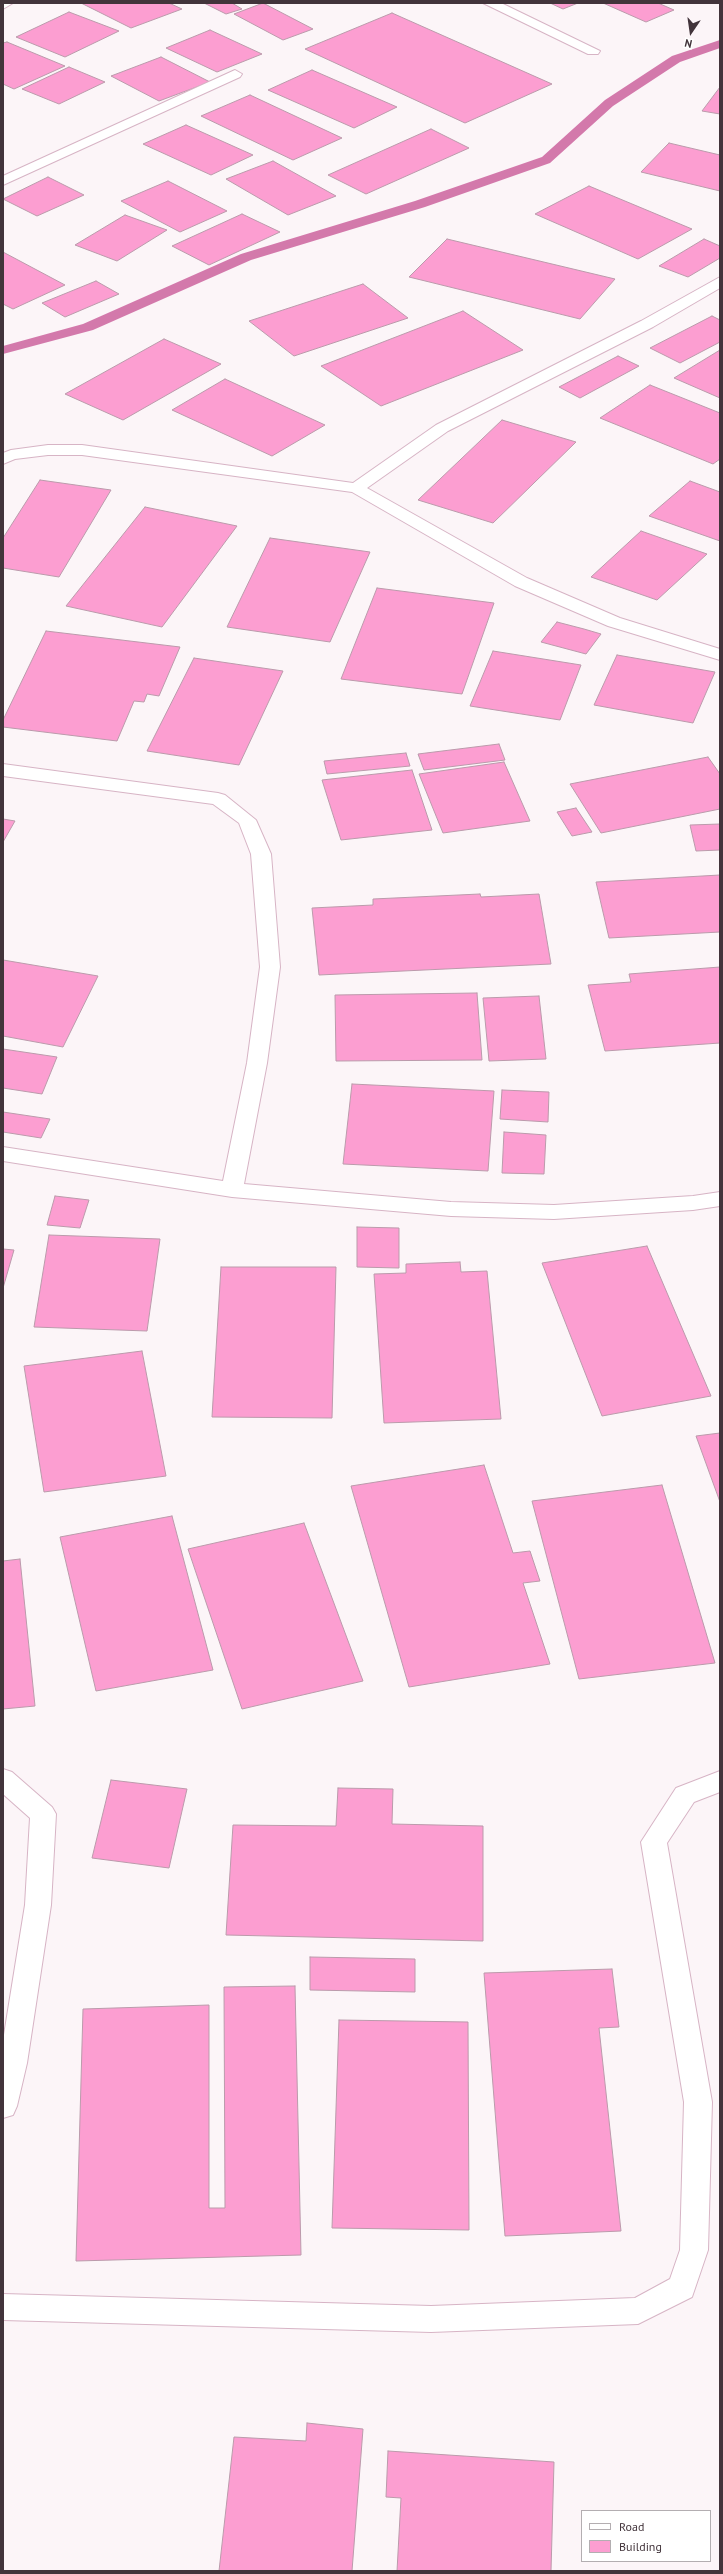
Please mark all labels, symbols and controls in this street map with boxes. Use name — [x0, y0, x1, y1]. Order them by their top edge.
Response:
north arrow — [671, 12, 711, 52]
text: N — [683, 36, 693, 51]
legend — [581, 2510, 711, 2562]
text: Road — [619, 2519, 644, 2534]
text: Building — [619, 2539, 662, 2554]

